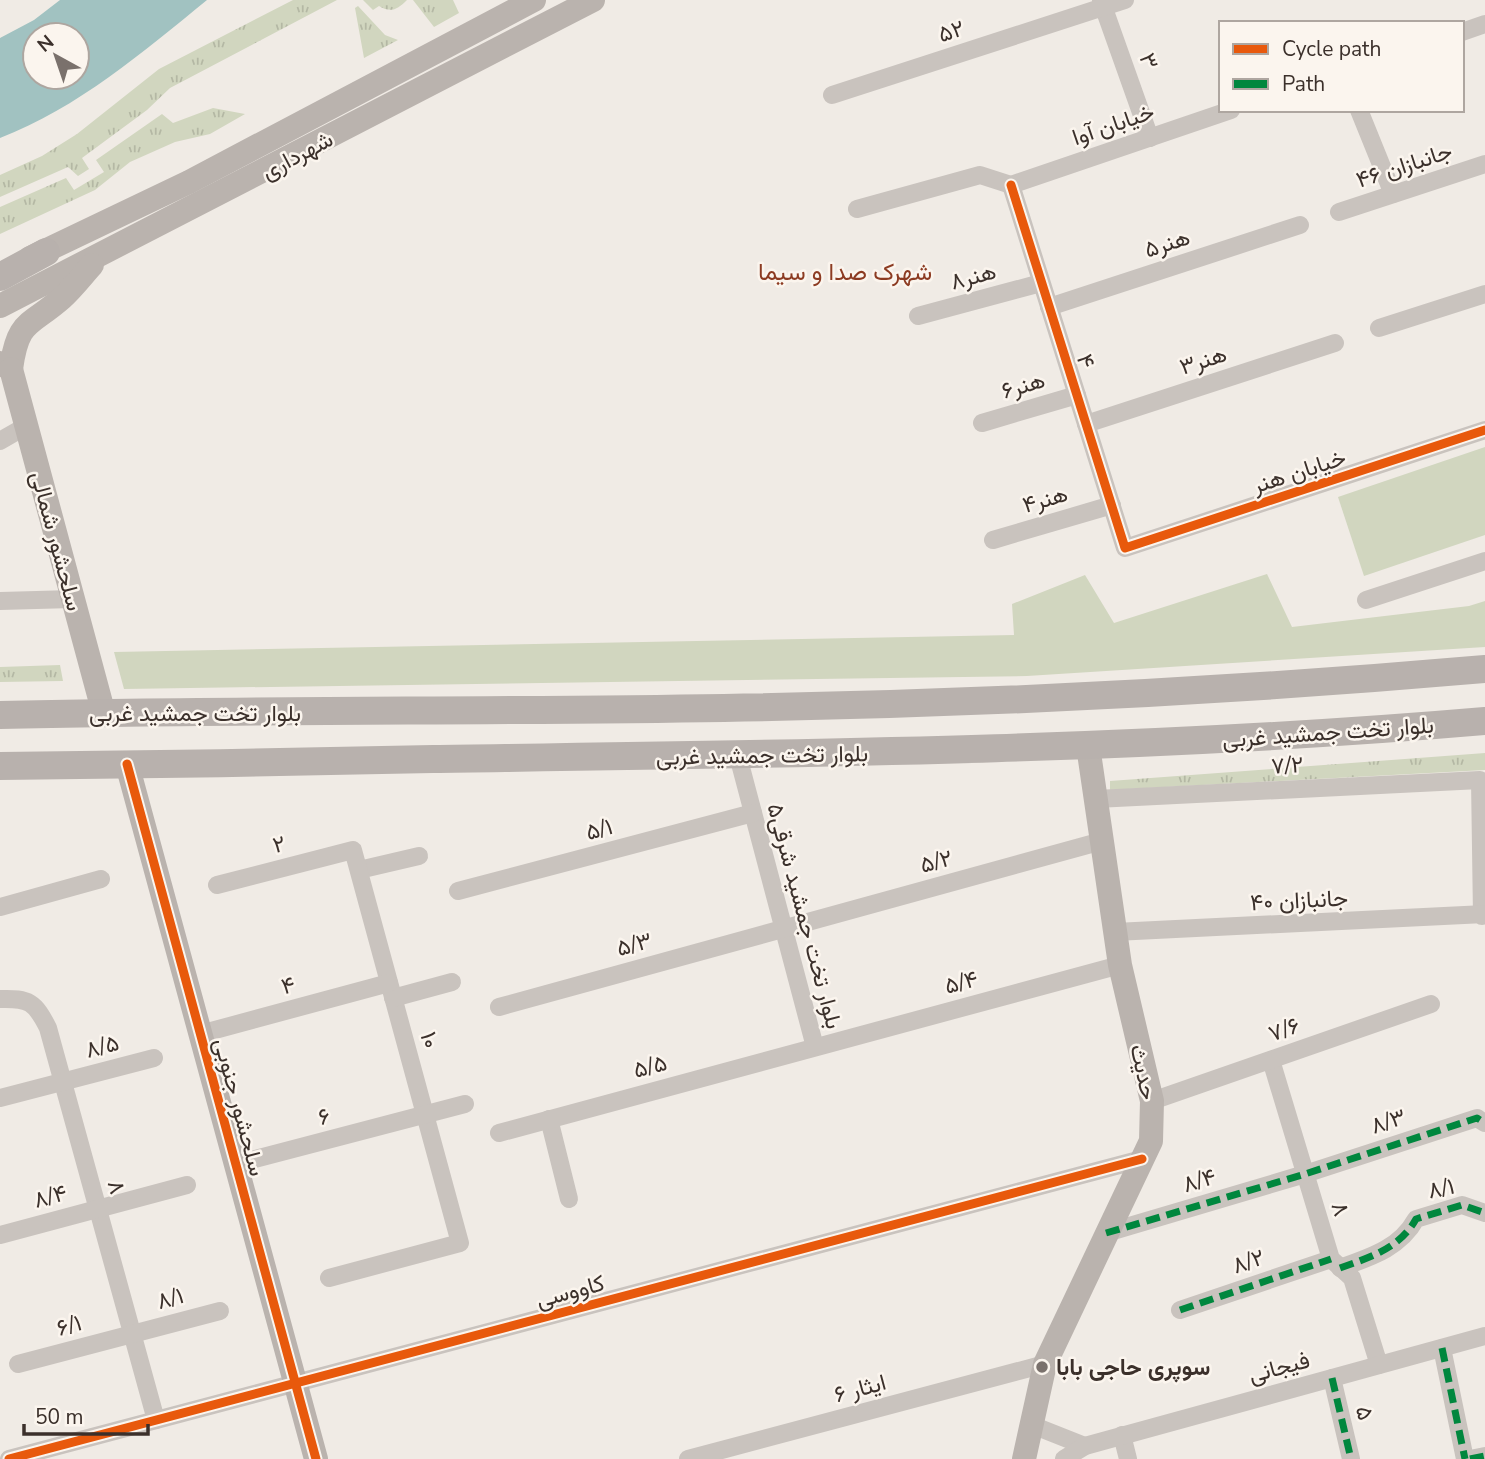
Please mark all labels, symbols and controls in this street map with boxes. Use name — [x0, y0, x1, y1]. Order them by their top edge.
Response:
street label: ۵۲ — [934, 13, 968, 50]
north arrow — [21, 21, 91, 91]
legend — [1219, 21, 1464, 112]
text: N — [32, 29, 60, 58]
text: Cycle path — [1282, 35, 1381, 63]
street label: ۳ — [1131, 49, 1166, 74]
text: Path — [1282, 70, 1325, 98]
street label: خیابان آوا — [1068, 96, 1158, 153]
street label: شهرداری — [256, 124, 339, 187]
street label: ۴۶ جانبازان — [1352, 135, 1456, 196]
street label: هنر۵ — [1140, 222, 1194, 265]
district label: شهرک صدا و سیما — [758, 256, 932, 288]
street label: هنر۸ — [947, 256, 999, 297]
street label: هنر۳ — [1176, 338, 1231, 383]
street label: ۴ — [1069, 350, 1102, 372]
street label: هنر۶ — [998, 365, 1048, 406]
street label: خیابان هنر — [1247, 442, 1350, 501]
street label: سلحشور شمالی — [23, 468, 90, 614]
street label: هنر۴ — [1019, 478, 1071, 521]
street label: بلوار تخت جمشید غربی — [89, 698, 301, 729]
street label: بلوار تخت جمشید غربی — [1221, 710, 1435, 755]
street label: بلوار تخت جمشید غربی — [656, 738, 868, 773]
street label: ۷/۲ — [1270, 749, 1304, 782]
street label: بلوار تخت جمشید شرقی۵ — [759, 800, 850, 1032]
street label: ۵/۱ — [582, 811, 616, 848]
street label: ۲ — [270, 828, 289, 861]
street label: ۵/۲ — [917, 842, 956, 881]
street label: ۴۰ جانبازان — [1249, 882, 1349, 919]
street label: ۵/۳ — [613, 925, 655, 964]
street label: ۵/۴ — [941, 963, 981, 1002]
street label: ۴ — [278, 969, 298, 1002]
street label: ۷/۶ — [1264, 1010, 1304, 1049]
street label: ۸/۵ — [82, 1027, 122, 1066]
street label: ۱۰ — [412, 1028, 447, 1052]
street label: سلحشور جنوبی — [206, 1035, 273, 1180]
street label: حدیث — [1123, 1041, 1165, 1103]
street label: ۵/۵ — [630, 1047, 670, 1086]
street label: ۶ — [315, 1100, 334, 1133]
street label: ۸/۳ — [1367, 1101, 1410, 1142]
street label: ۸/۴ — [1179, 1161, 1220, 1200]
street label: ۸/۱ — [1425, 1171, 1457, 1206]
street label: ۸/۴ — [30, 1177, 70, 1216]
street label: ۸ — [100, 1177, 133, 1198]
street label: ۸ — [1324, 1198, 1357, 1220]
street label: ۸/۲ — [1228, 1242, 1268, 1281]
street label: کاووسی — [532, 1267, 608, 1315]
street label: ۸/۱ — [153, 1280, 187, 1317]
street label: ۶/۱ — [53, 1307, 85, 1344]
street label: فیجانی — [1245, 1344, 1313, 1390]
place label: سوپری حاجی بابا — [1056, 1352, 1210, 1383]
marker: سوپری حاجی بابا — [1034, 1359, 1050, 1375]
street label: ایثار ۶ — [831, 1367, 889, 1410]
scale bar — [24, 1392, 149, 1436]
text: 50 m — [35, 1403, 84, 1431]
street label: ۵ — [1348, 1403, 1381, 1423]

